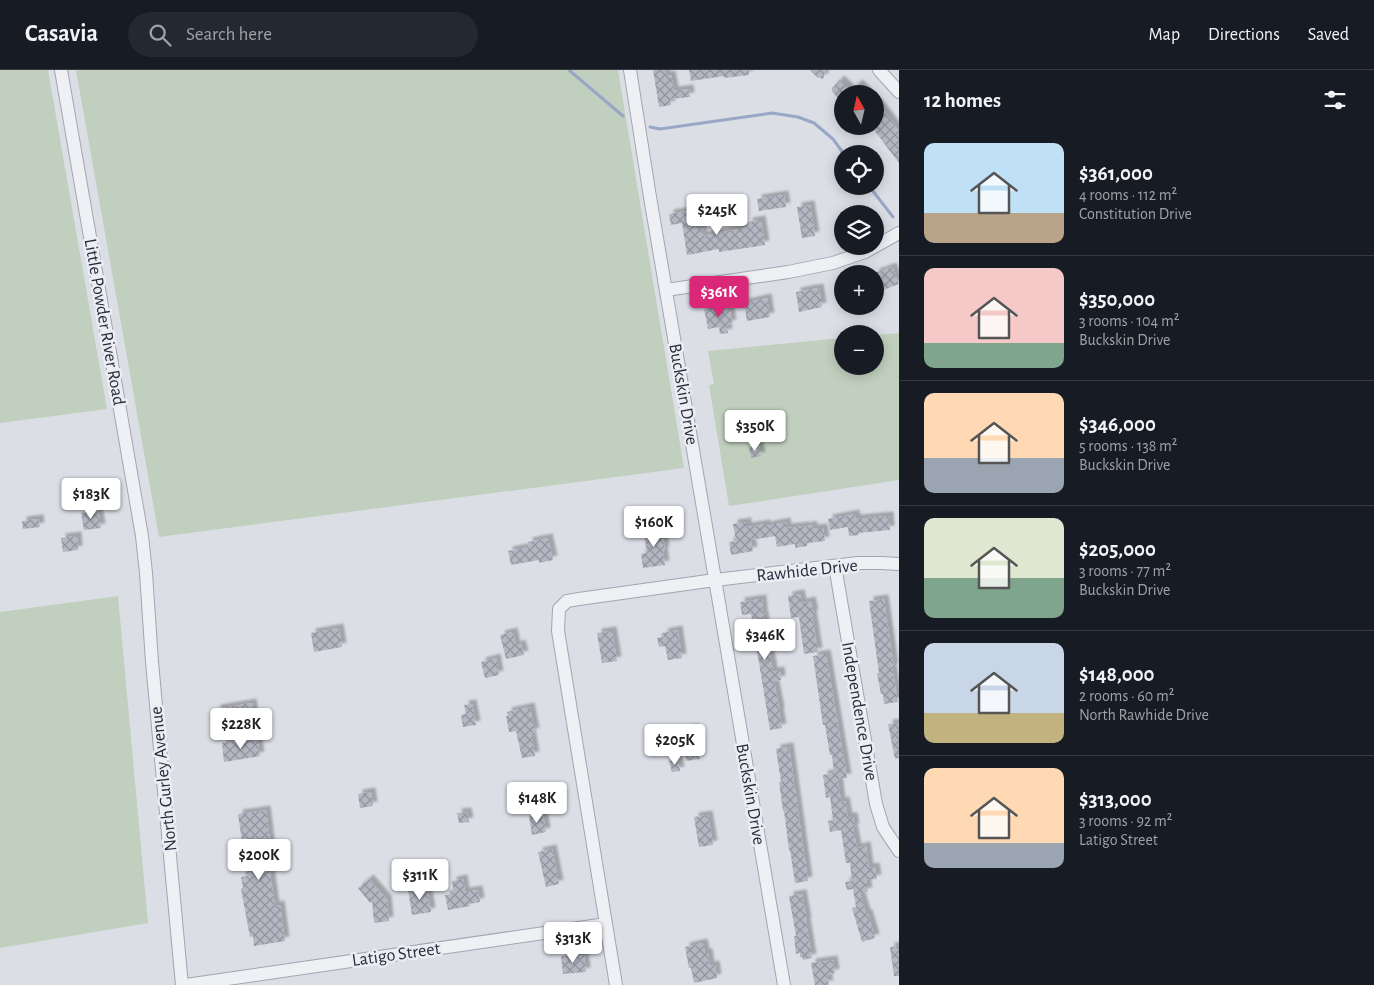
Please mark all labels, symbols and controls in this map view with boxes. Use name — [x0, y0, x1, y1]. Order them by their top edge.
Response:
search box — [128, 12, 478, 57]
icon: search — [146, 21, 174, 49]
text: Casavia — [25, 22, 98, 46]
text: Search here — [186, 25, 272, 44]
text: Map — [1149, 26, 1180, 44]
text: Directions — [1208, 26, 1280, 44]
text: Saved — [1308, 26, 1349, 44]
north arrow — [834, 85, 884, 135]
map controls — [834, 85, 884, 375]
icon: filters — [1321, 86, 1349, 114]
text: 12 homes — [924, 90, 1001, 111]
button: locate — [834, 145, 884, 195]
icon: home — [964, 163, 1024, 223]
text: $361,000 — [1079, 163, 1153, 184]
text: 4 rooms · 112 m² — [1079, 187, 1177, 203]
pin: $245K — [682, 194, 752, 236]
text: $245K — [697, 202, 737, 218]
button: layers — [834, 205, 884, 255]
text: Constitution Drive — [1079, 206, 1192, 222]
street label: Little Powder River Road — [80, 237, 128, 407]
button: + — [834, 265, 884, 315]
pin: $361K — [684, 276, 754, 318]
text: $361K — [701, 284, 737, 300]
icon: home — [964, 288, 1024, 348]
text: $350,000 — [1079, 289, 1155, 310]
text: 3 rooms · 104 m² — [1079, 313, 1179, 329]
button: − — [834, 325, 884, 375]
text: Buckskin Drive — [1079, 332, 1170, 348]
street label: Buckskin Drive — [665, 342, 701, 446]
pin: $350K — [720, 410, 790, 452]
icon: home — [964, 413, 1024, 473]
text: $346,000 — [1079, 414, 1156, 435]
text: $350K — [736, 418, 774, 434]
text: 5 rooms · 138 m² — [1079, 438, 1177, 454]
text: Buckskin Drive — [1079, 457, 1170, 473]
pin: $183K — [56, 478, 126, 520]
text: $183K — [72, 486, 110, 502]
pin: $160K — [619, 506, 689, 548]
text: $160K — [635, 514, 673, 530]
icon: home — [964, 538, 1024, 598]
text: $205,000 — [1079, 539, 1156, 560]
street label: Rawhide Drive — [756, 557, 859, 585]
text: 3 rooms · 77 m² — [1079, 563, 1171, 579]
text: Buckskin Drive — [1079, 582, 1170, 598]
pin: $346K — [730, 618, 800, 661]
text: $346K — [745, 627, 785, 643]
street label: Independence Drive — [838, 640, 880, 782]
icon: home — [964, 663, 1024, 723]
text: $148,000 — [1079, 664, 1155, 685]
text: 2 rooms · 60 m² — [1079, 688, 1174, 704]
street label: North Gurley Avenue — [147, 706, 181, 852]
text: North Rawhide Drive — [1079, 707, 1209, 723]
pin: $228K — [206, 708, 276, 750]
text: $228K — [221, 716, 261, 732]
pin: $205K — [640, 724, 710, 766]
text: $205K — [655, 732, 695, 748]
street label: Buckskin Drive — [732, 742, 768, 846]
pin: $148K — [502, 782, 572, 824]
icon: home — [964, 788, 1024, 848]
text: $313,000 — [1079, 789, 1152, 810]
text: $148K — [518, 790, 556, 806]
text: 3 rooms · 92 m² — [1079, 813, 1172, 829]
text: Latigo Street — [1079, 832, 1158, 848]
pin: $200K — [224, 838, 294, 881]
text: $200K — [239, 847, 279, 863]
pin: $311K — [385, 858, 455, 901]
text: $311K — [403, 867, 437, 883]
pin: $313K — [538, 922, 608, 964]
text: $313K — [555, 930, 591, 946]
street label: Latigo Street — [351, 940, 442, 970]

